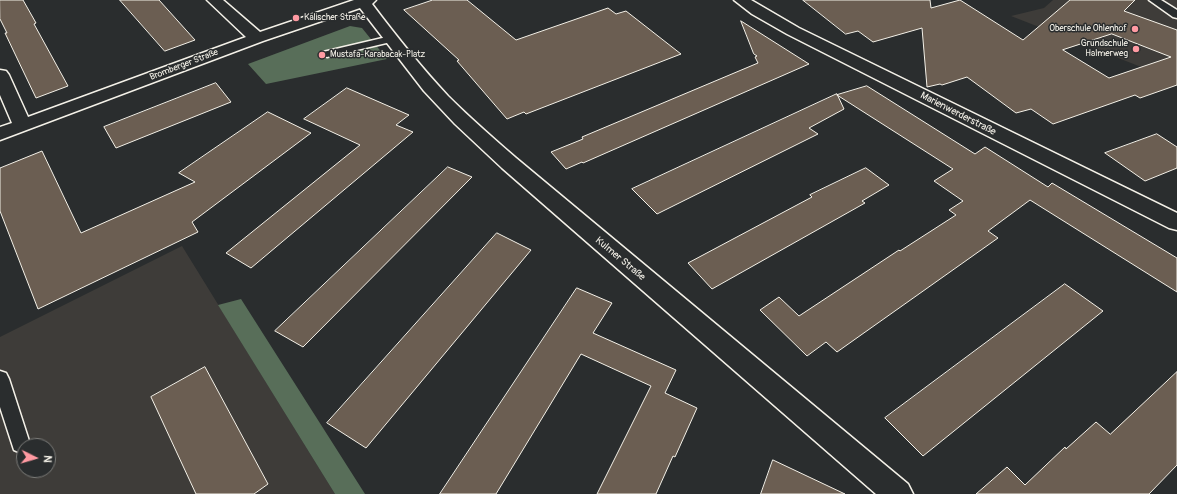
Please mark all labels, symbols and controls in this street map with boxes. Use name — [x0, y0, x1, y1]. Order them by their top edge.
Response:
marker: Kalischer Straße — [291, 13, 301, 23]
place label: Kalischer Straße — [304, 13, 365, 23]
place label: Oberschule Ohlenhof — [1049, 24, 1127, 34]
marker: Oberschule Ohlenhof — [1130, 24, 1140, 34]
place label: Grundschule Halmerweg — [1081, 39, 1128, 60]
marker: Grundschule Halmerweg — [1131, 44, 1141, 54]
street label: Bromberger Straße — [148, 47, 220, 83]
marker: Mustafa-Karabacak-Platz — [317, 50, 327, 60]
place label: Mustafa-Karabacak-Platz — [330, 50, 425, 60]
street label: Marienwerderstraße — [918, 90, 998, 138]
street label: Kulmer Straße — [593, 235, 647, 283]
north arrow — [16, 438, 56, 478]
text: N — [41, 455, 54, 463]

